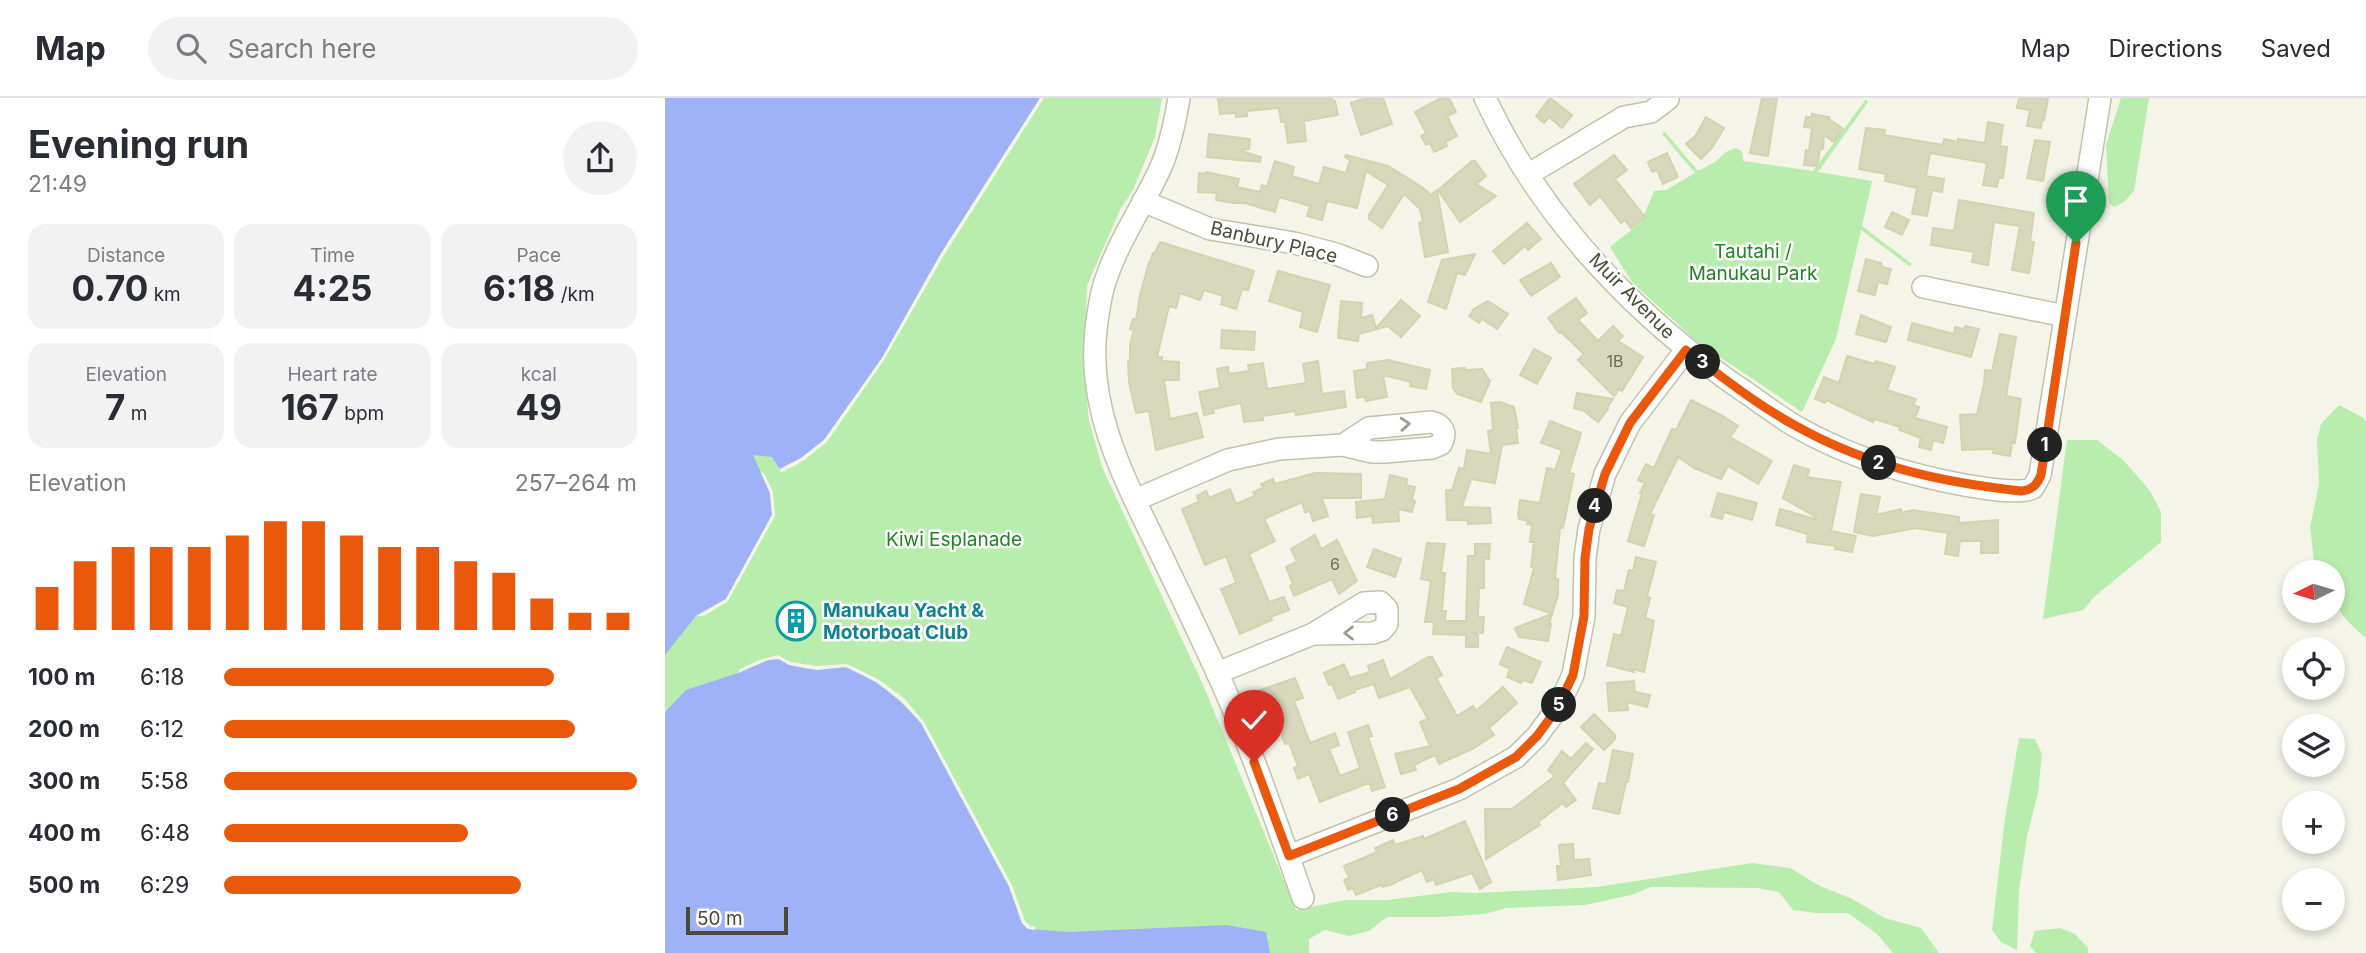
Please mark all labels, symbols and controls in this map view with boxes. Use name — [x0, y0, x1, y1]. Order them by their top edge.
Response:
search box — [148, 17, 638, 80]
text: Map — [35, 28, 106, 68]
icon: search — [172, 29, 210, 67]
text: Search here — [228, 33, 376, 64]
text: Map — [2021, 34, 2070, 63]
text: Directions — [2108, 34, 2223, 63]
text: Saved — [2261, 34, 2331, 63]
text: Evening run — [28, 121, 249, 167]
button: share — [563, 121, 637, 195]
text: 21:49 — [28, 170, 87, 198]
pin — [2046, 171, 2106, 243]
icon: arrive — [2057, 182, 2095, 220]
street label: Banbury Place — [1208, 216, 1340, 268]
park label: Tautahi / Manukau Park — [1689, 240, 1818, 285]
text: Distance — [87, 244, 165, 267]
text: Time — [310, 244, 355, 267]
text: Pace — [516, 244, 561, 267]
street label: Muir Avenue — [1584, 248, 1680, 344]
text: 0.70 — [72, 267, 148, 309]
text: 4:25 — [293, 267, 372, 309]
text: 6:18 — [483, 267, 555, 309]
text: km — [148, 283, 181, 306]
text: /km — [555, 283, 595, 306]
pin: 3 — [1685, 344, 1721, 380]
text: 3 — [1696, 350, 1709, 373]
house number: 1B — [1607, 351, 1623, 371]
text: Elevation — [85, 363, 167, 386]
text: Heart rate — [287, 363, 377, 386]
text: kcal — [521, 363, 557, 386]
text: 7 — [105, 386, 125, 428]
text: 167 — [281, 386, 339, 428]
text: 49 — [516, 386, 562, 428]
text: m — [125, 402, 147, 425]
text: bpm — [339, 402, 384, 425]
one-way arrow — [1400, 416, 1411, 431]
pin: 1 — [2027, 428, 2063, 462]
text: 1 — [2040, 433, 2049, 456]
pin: 2 — [1861, 446, 1897, 480]
text: 2 — [1873, 451, 1884, 474]
text: Elevation — [28, 469, 127, 497]
text: 257–264 m — [515, 469, 637, 497]
pin: 4 — [1577, 488, 1613, 524]
text: 4 — [1588, 494, 1601, 517]
park label: Kiwi Esplanade — [886, 528, 1022, 551]
house number: 6 — [1330, 554, 1340, 574]
north arrow — [2282, 560, 2345, 623]
map controls — [2282, 560, 2345, 931]
place label: Manukau Yacht & Motorboat Club — [823, 599, 984, 644]
building icon: Manukau Yacht & Motorboat Club — [775, 600, 817, 642]
one-way arrow — [1344, 625, 1354, 641]
button: locate — [2282, 637, 2345, 700]
text: 100 m — [28, 663, 95, 691]
text: 6:18 — [140, 663, 184, 691]
pin: 5 — [1541, 688, 1577, 722]
pin — [1224, 690, 1284, 762]
text: 5 — [1552, 693, 1565, 716]
icon: check — [1235, 701, 1273, 739]
button: layers — [2282, 714, 2345, 777]
text: 200 m — [28, 715, 100, 743]
text: 6:12 — [140, 715, 184, 743]
text: 300 m — [28, 767, 100, 795]
text: 5:58 — [140, 767, 189, 795]
button: + — [2282, 791, 2345, 854]
pin: 6 — [1375, 798, 1411, 832]
text: 6 — [1386, 803, 1399, 826]
text: 400 m — [28, 819, 101, 847]
text: 6:48 — [140, 819, 190, 847]
button: − — [2282, 868, 2345, 931]
text: 500 m — [28, 871, 100, 899]
text: 6:29 — [140, 871, 189, 899]
scale bar — [686, 904, 787, 936]
text: 50 m — [697, 907, 743, 930]

